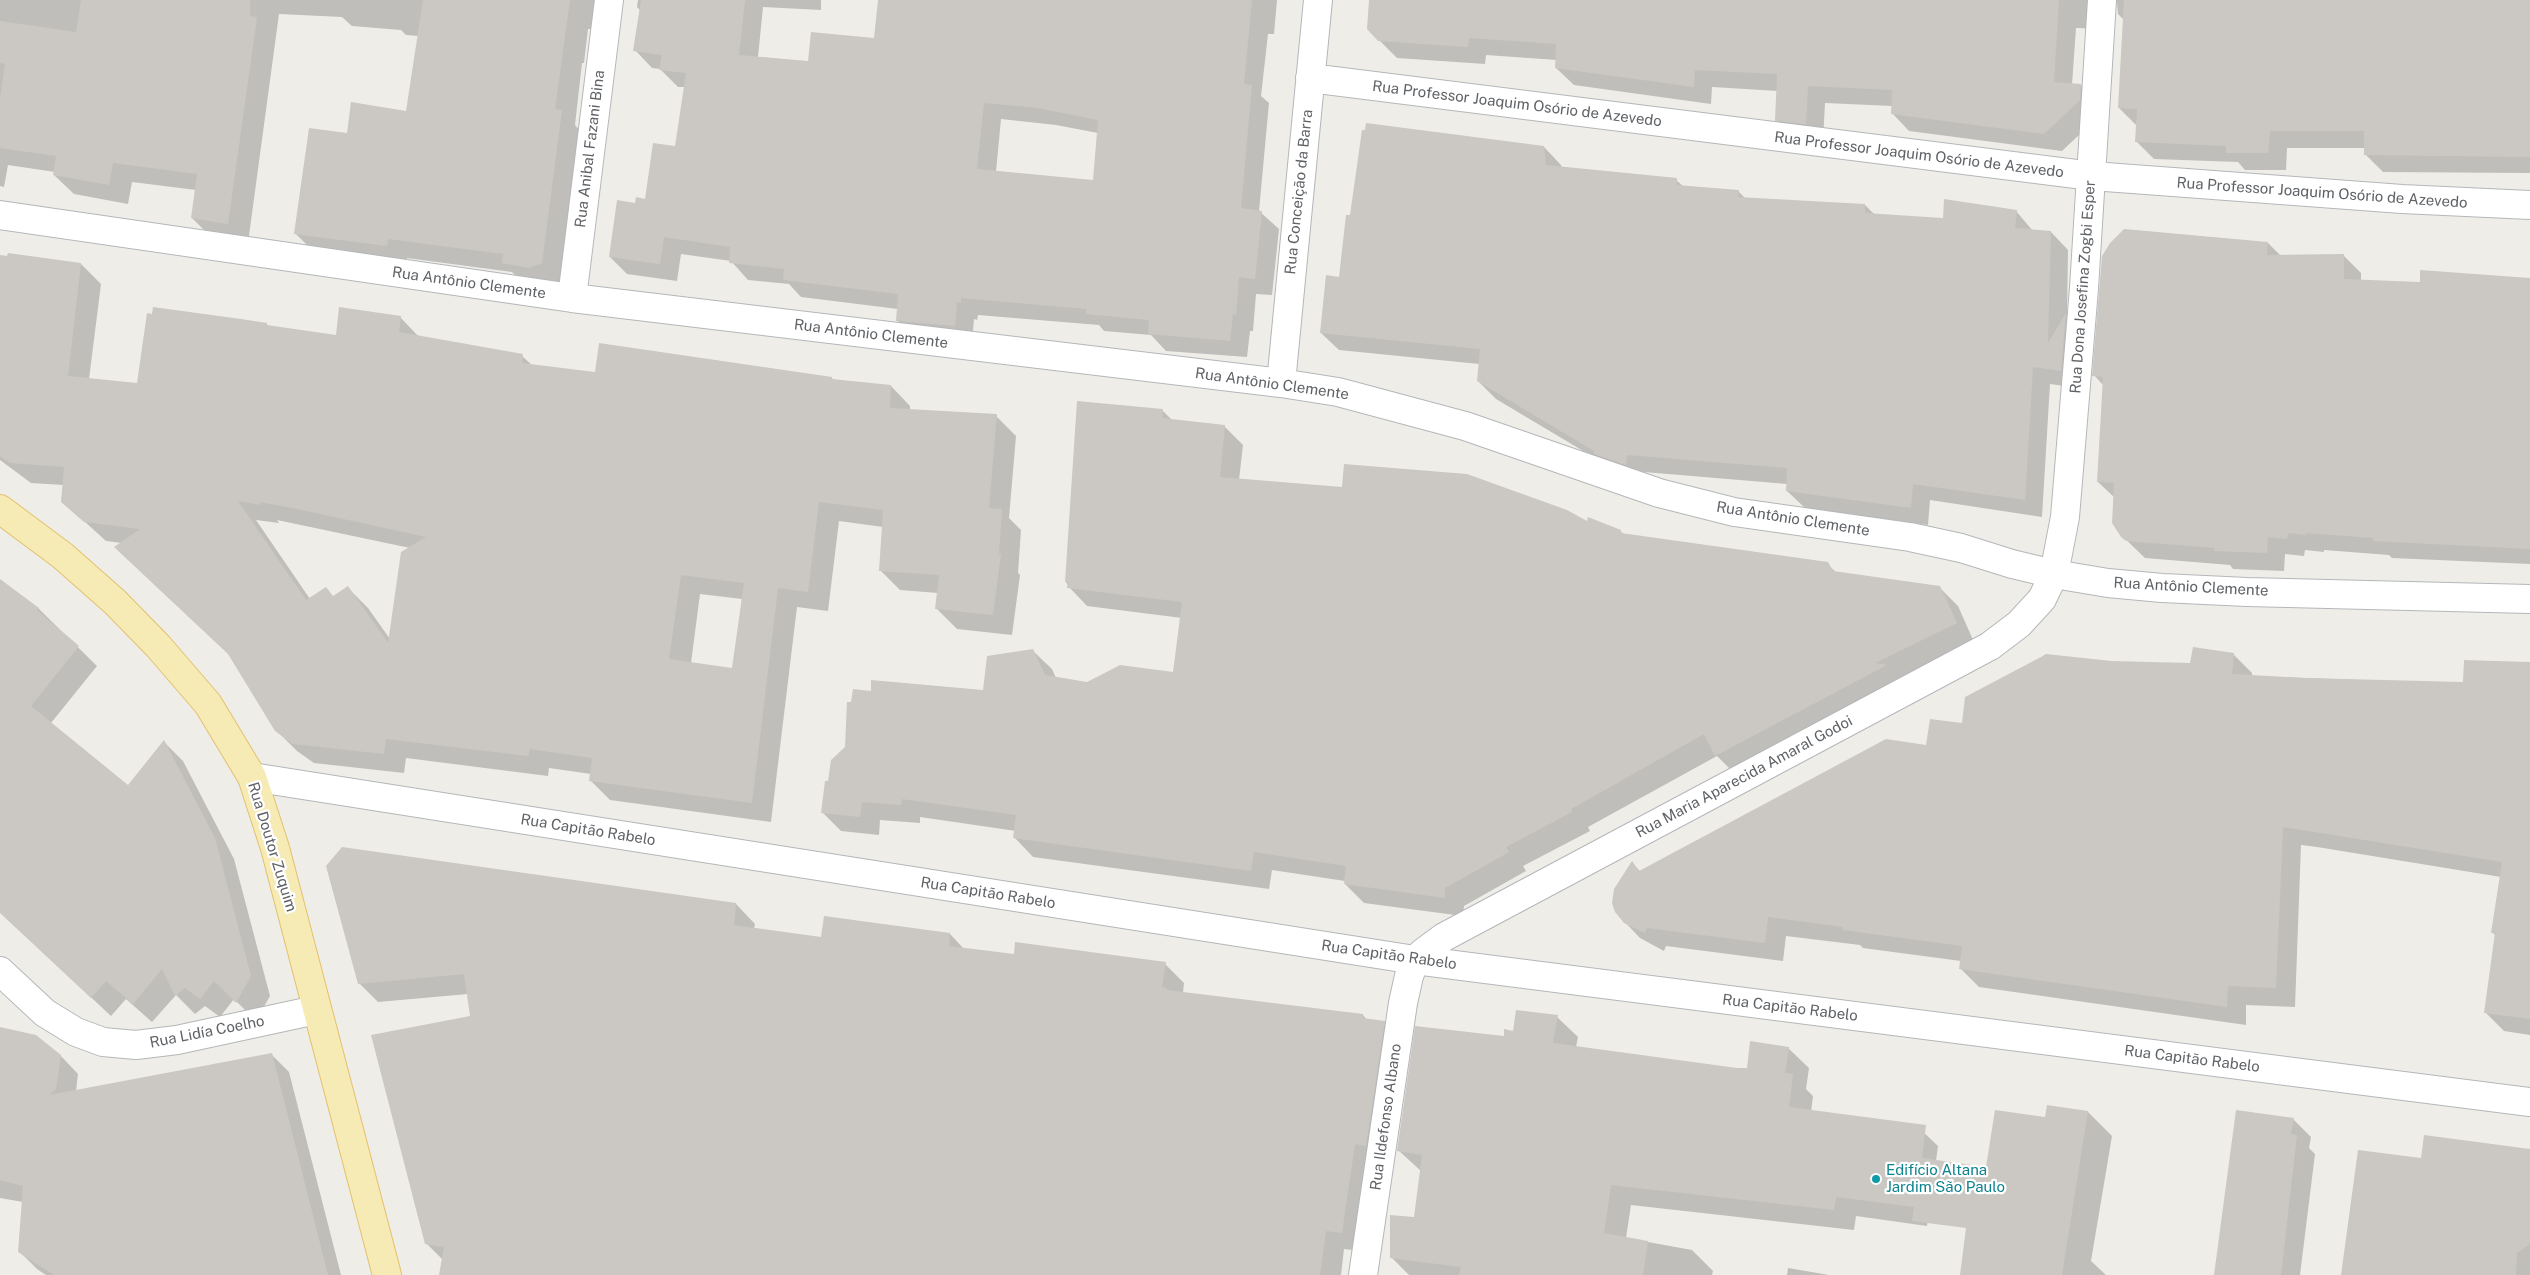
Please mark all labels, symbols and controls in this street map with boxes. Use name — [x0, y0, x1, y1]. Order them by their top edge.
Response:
street label: Rua Anibal Fazani Bina — [571, 69, 609, 229]
street label: Rua Professor Joaquim Osório de Azevedo — [1371, 77, 1663, 131]
street label: Rua Conceição da Barra — [1281, 109, 1317, 275]
street label: Rua Professor Joaquim Osório de Azevedo — [1773, 128, 2065, 182]
street label: Rua Professor Joaquim Osório de Azevedo — [2176, 174, 2468, 212]
street label: Rua Dona Josefina Zogbi Esper — [2067, 180, 2099, 394]
street label: Rua Antônio Clemente — [391, 263, 547, 303]
street label: Rua Antônio Clemente — [793, 316, 949, 352]
street label: Rua Antônio Clemente — [1194, 364, 1350, 404]
street label: Rua Antônio Clemente — [1715, 498, 1871, 540]
street label: Rua Antônio Clemente — [2113, 574, 2269, 600]
street label: Rua Maria Aparecida Amaral Godoi — [1633, 712, 1855, 842]
street label: Rua Doutor Zuquim — [244, 780, 300, 914]
street label: Rua Capitão Rabelo — [519, 810, 657, 850]
street label: Rua Capitão Rabelo — [919, 873, 1057, 913]
street label: Rua Capitão Rabelo — [1320, 937, 1458, 973]
street label: Rua Capitão Rabelo — [1721, 991, 1859, 1025]
street label: Rua Lidía Coelho — [148, 1012, 266, 1052]
street label: Rua Ildefonso Albano — [1367, 1042, 1405, 1192]
street label: Rua Capitão Rabelo — [2123, 1042, 2261, 1076]
place label: Edifício Altana Jardim São Paulo — [1886, 1161, 2005, 1196]
marker: Edifício Altana Jardim São Paulo — [1870, 1173, 1882, 1185]

